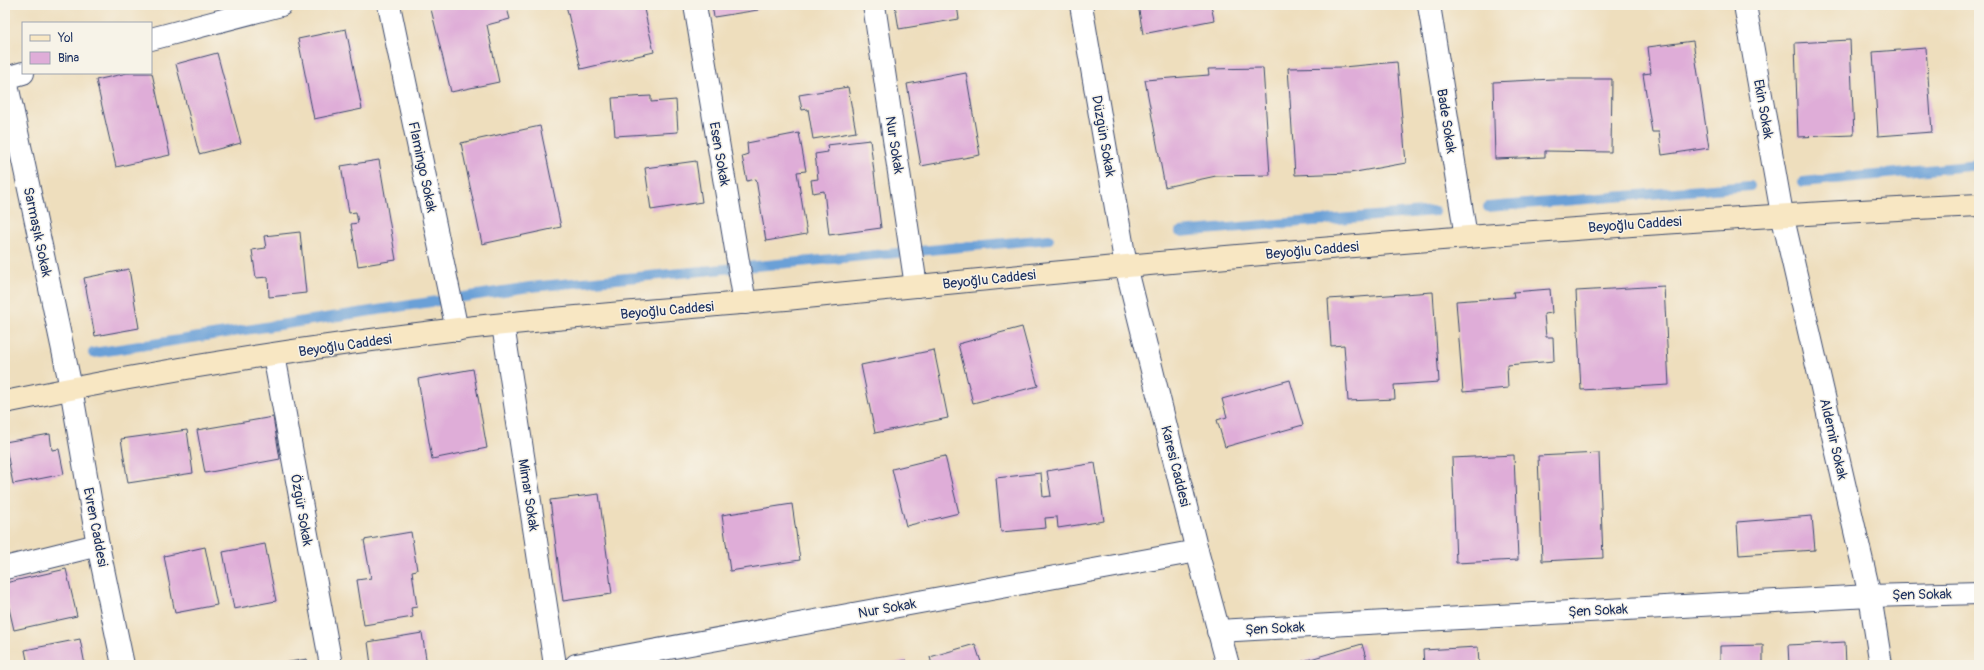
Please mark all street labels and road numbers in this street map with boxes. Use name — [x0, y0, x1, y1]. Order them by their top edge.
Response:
street label: Ekin Sokak — [1750, 78, 1777, 140]
street label: Bade Sokak — [1433, 88, 1460, 155]
street label: Düzgün Sokak — [1088, 94, 1119, 178]
street label: Nur Sokak — [882, 115, 907, 175]
street label: Flamingo Sokak — [405, 120, 440, 214]
street label: Esen Sokak — [705, 121, 734, 188]
street label: Sarmaşık Sokak — [20, 186, 55, 279]
street label: Beyoğlu Caddesi — [1588, 213, 1683, 236]
street label: Beyoğlu Caddesi — [1265, 238, 1360, 263]
street label: Beyoğlu Caddesi — [942, 266, 1037, 293]
street label: Beyoğlu Caddesi — [620, 298, 715, 323]
street label: Beyoğlu Caddesi — [297, 330, 393, 360]
street label: Aldemir Sokak — [1816, 397, 1851, 482]
street label: Karesi Caddesi — [1157, 424, 1194, 509]
street label: Mimar Sokak — [514, 458, 543, 533]
street label: Özgür Sokak — [287, 473, 317, 548]
street label: Evren Caddesi — [79, 486, 112, 569]
street label: Şen Sokak — [1892, 585, 1952, 604]
street label: Nur Sokak — [857, 595, 917, 622]
street label: Şen Sokak — [1568, 600, 1628, 621]
street label: Şen Sokak — [1245, 618, 1305, 639]

